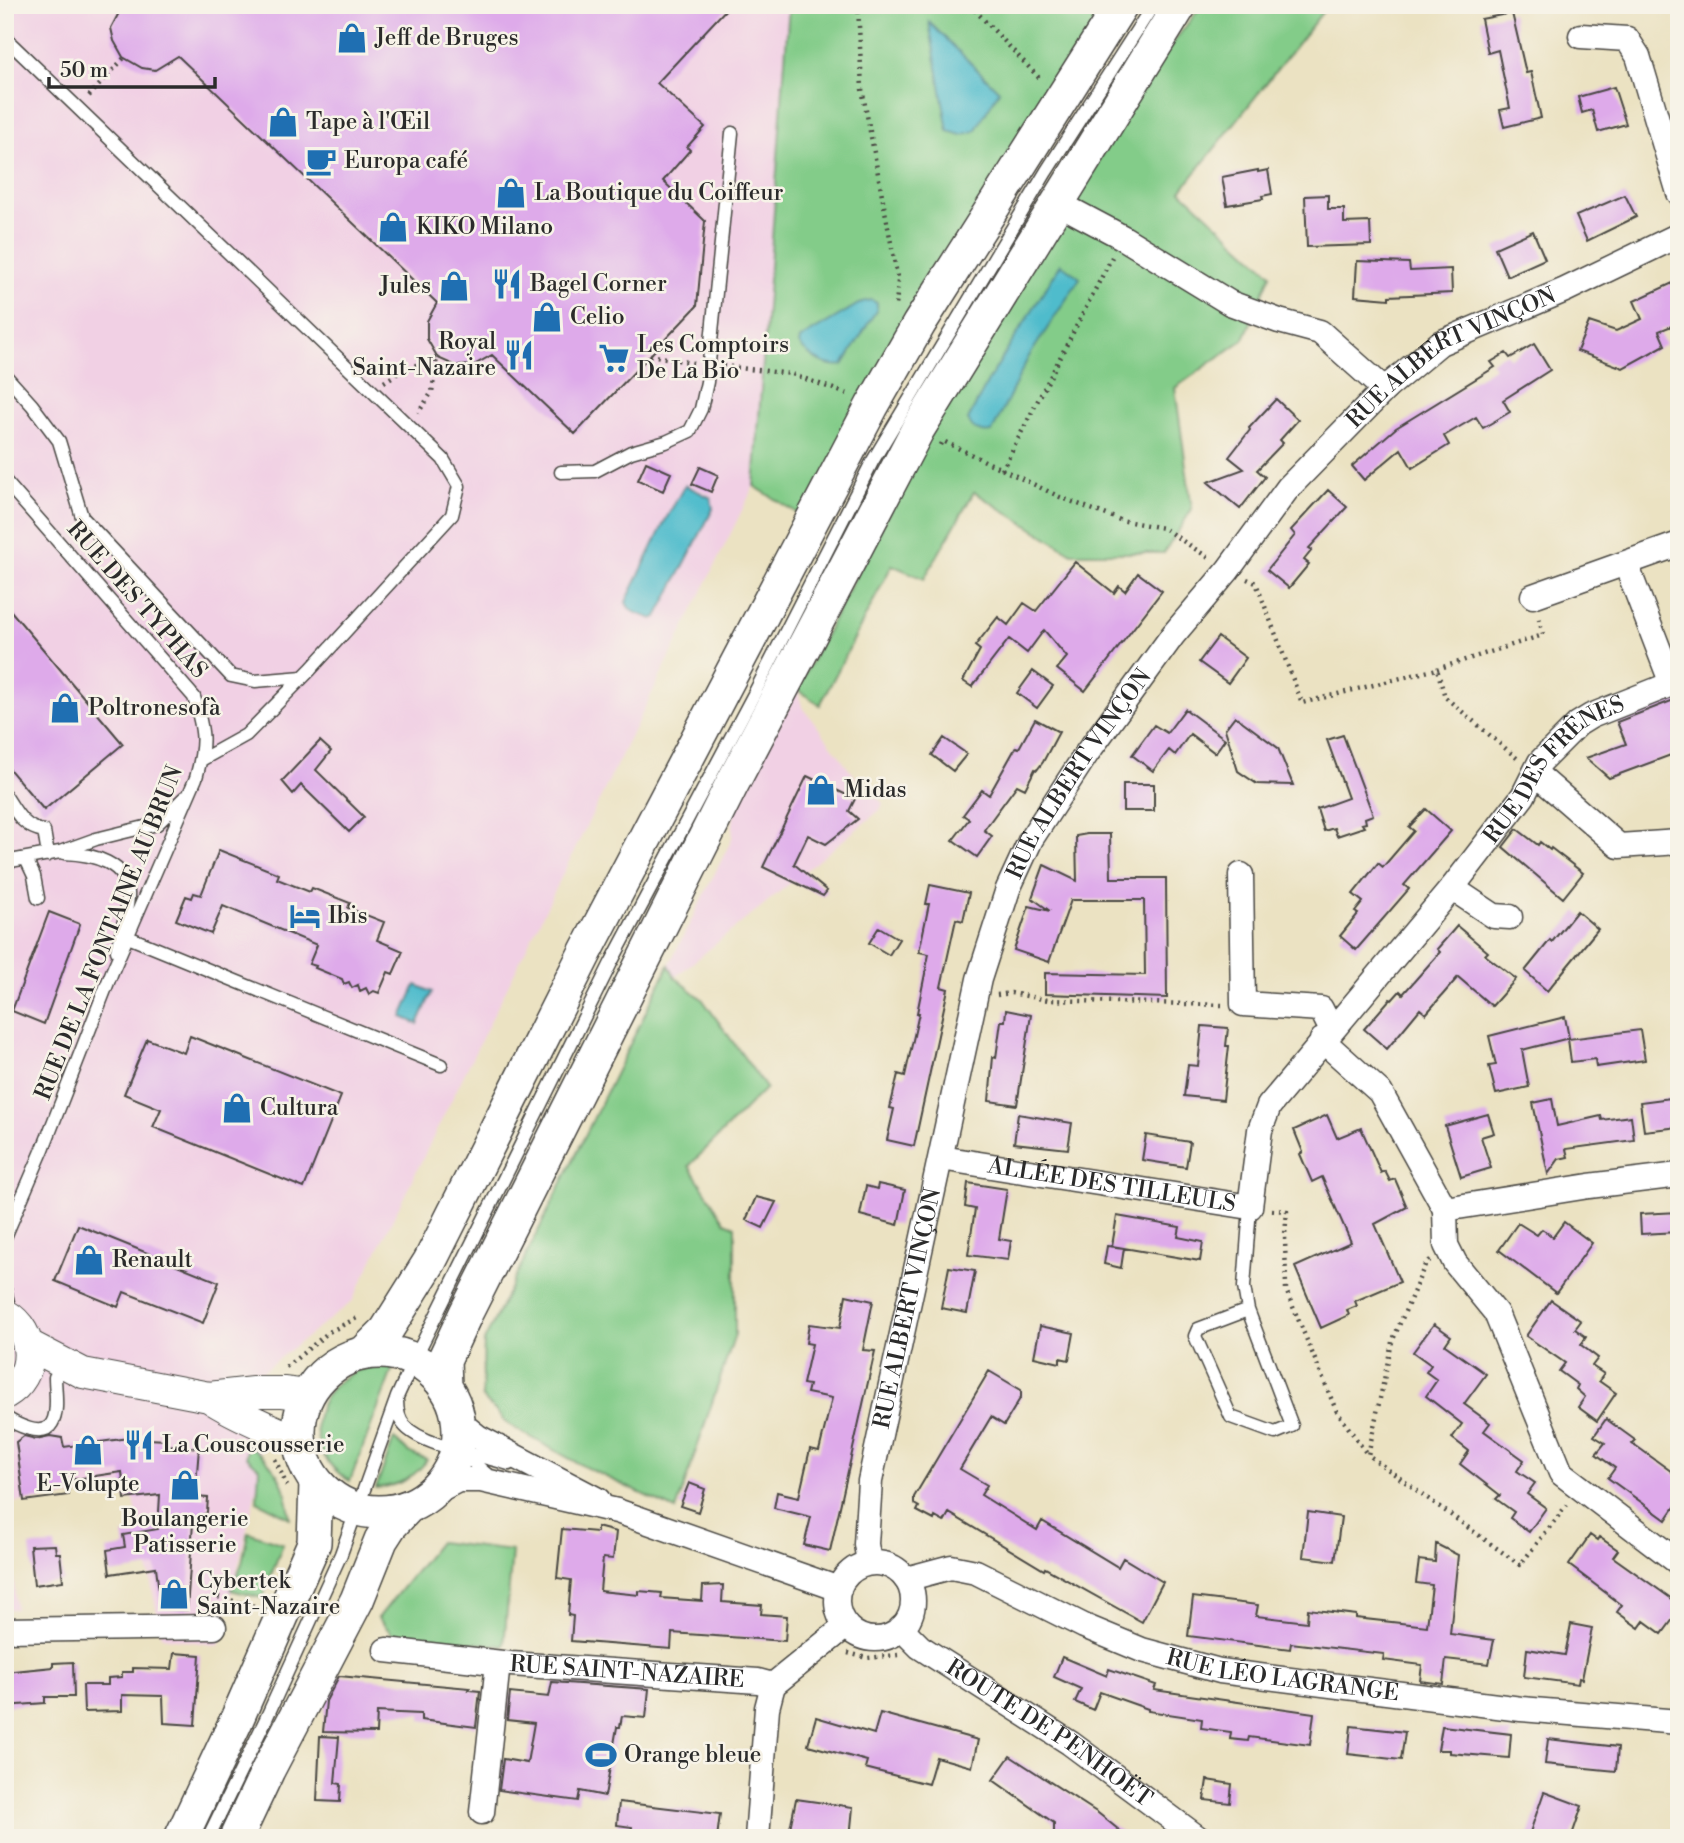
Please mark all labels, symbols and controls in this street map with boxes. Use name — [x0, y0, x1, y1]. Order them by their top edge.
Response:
shop icon: Jeff de Bruges — [335, 21, 369, 55]
place label: Jeff de Bruges — [374, 24, 519, 52]
scale bar — [49, 46, 215, 90]
text: 50 m — [60, 58, 108, 84]
shop icon: Tape à l'Œil — [266, 105, 300, 139]
place label: Tape à l'Œil — [306, 108, 430, 136]
cafe icon: Europa café — [304, 144, 338, 178]
place label: Europa café — [344, 147, 468, 175]
shop icon: La Boutique du Coiffeur — [494, 176, 528, 210]
place label: La Boutique du Coiffeur — [534, 179, 784, 207]
shop icon: KIKO Milano — [376, 210, 410, 244]
place label: KIKO Milano — [416, 213, 553, 241]
restaurant icon: Bagel Corner — [490, 267, 524, 301]
shop icon: Jules — [437, 269, 471, 303]
place label: Bagel Corner — [529, 270, 667, 298]
place label: Jules — [379, 272, 431, 300]
street label: RUE ALBERT VINÇON — [1340, 282, 1560, 434]
shop icon: Celio — [530, 300, 564, 334]
place label: Celio — [570, 303, 625, 331]
place label: Royal Saint-Nazaire — [353, 328, 496, 382]
place label: Les Comptoirs De La Bio — [637, 331, 789, 385]
restaurant icon: Royal Saint-Nazaire — [502, 338, 536, 372]
supermarket icon: Les Comptoirs De La Bio — [597, 341, 631, 375]
street label: RUE DES TYPHAS — [61, 516, 213, 684]
street label: RUE ALBERT VINÇON — [1001, 664, 1157, 883]
street label: RUE DES FRÊNES — [1477, 690, 1629, 849]
shop icon: Poltronesofà — [48, 691, 82, 725]
place label: Poltronesofà — [88, 694, 221, 722]
street label: RUE DE LA FONTAINE AU BRUN — [29, 762, 189, 1104]
shop icon: Midas — [804, 773, 838, 807]
place label: Midas — [844, 776, 907, 804]
hotel icon: Ibis — [288, 899, 322, 933]
place label: Ibis — [328, 902, 368, 930]
shop icon: Cultura — [220, 1091, 254, 1125]
place label: Cultura — [260, 1094, 339, 1122]
street label: ALLÉE DES TILLEULS — [985, 1151, 1238, 1219]
street label: RUE ALBERT VINÇON — [868, 1186, 947, 1431]
shop icon: Renault — [72, 1243, 106, 1277]
place label: Renault — [112, 1246, 193, 1274]
restaurant icon: La Couscousserie — [122, 1428, 156, 1462]
place label: La Couscousserie — [162, 1431, 345, 1459]
shop icon: E-Volupte — [71, 1433, 105, 1467]
shop icon: Boulangerie Patisserie — [168, 1468, 202, 1502]
place label: E-Volupte — [36, 1470, 140, 1498]
place label: Boulangerie Patisserie — [120, 1505, 249, 1559]
place label: Cybertek Saint-Nazaire — [197, 1567, 340, 1621]
shop icon: Cybertek Saint-Nazaire — [157, 1577, 191, 1611]
street label: RUE LÉO LAGRANGE — [1163, 1643, 1401, 1707]
street label: RUE SAINT-NAZAIRE — [509, 1650, 745, 1694]
street label: ROUTE DE PENHOËT — [941, 1653, 1158, 1813]
sports icon: Orange bleue — [584, 1738, 618, 1772]
place label: Orange bleue — [624, 1741, 761, 1769]

